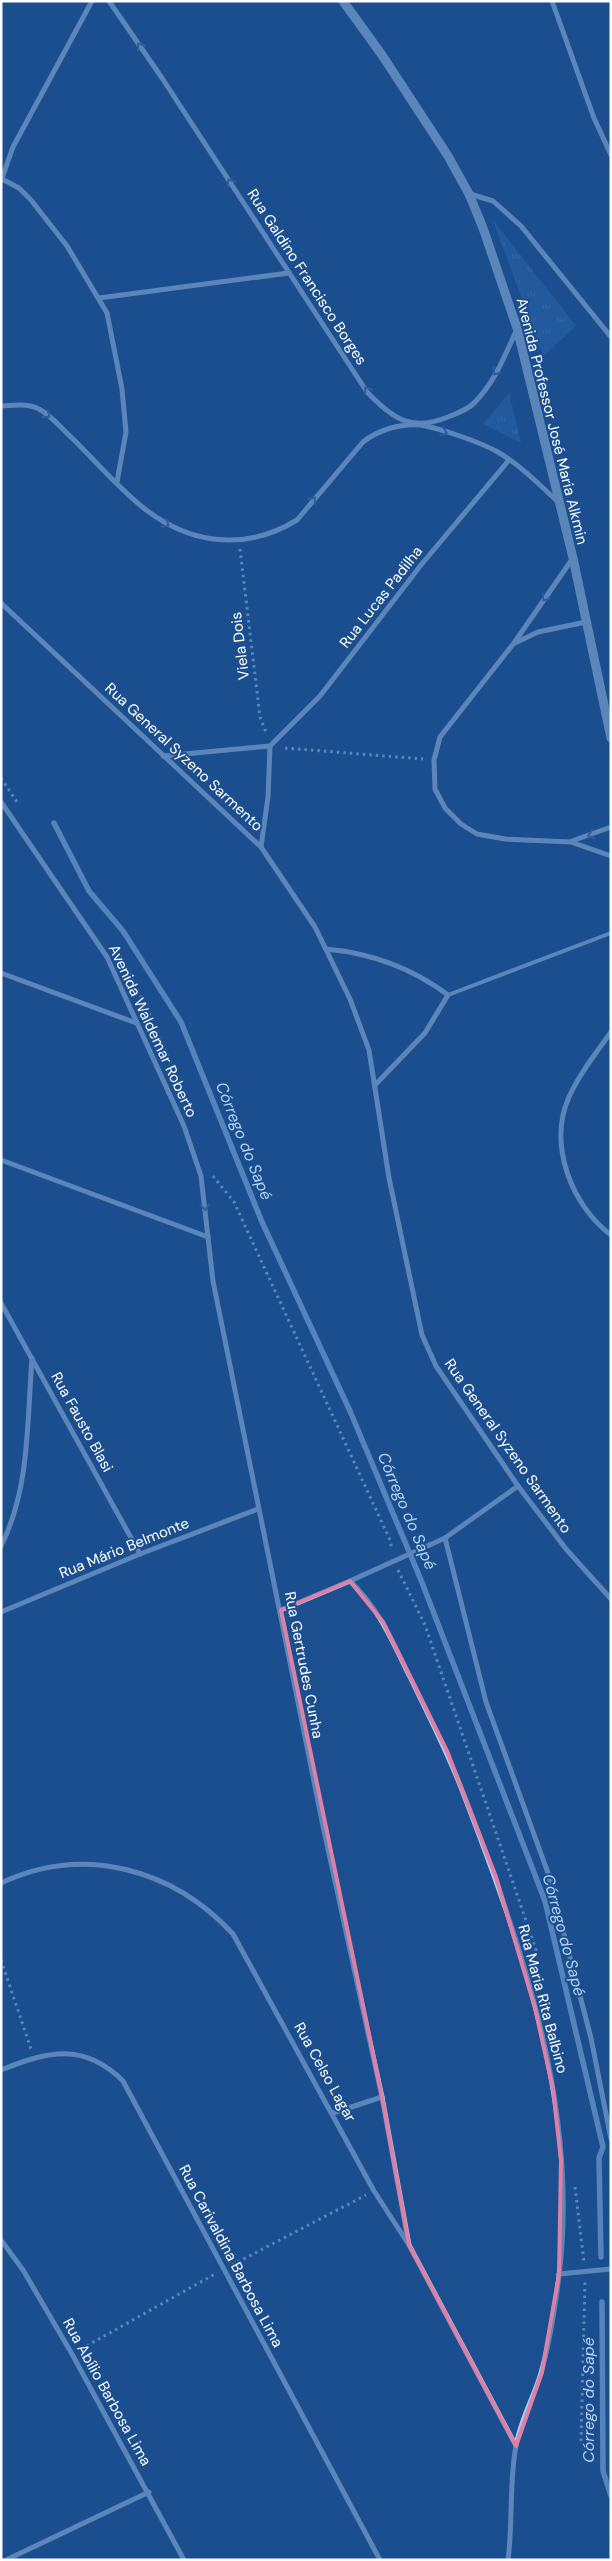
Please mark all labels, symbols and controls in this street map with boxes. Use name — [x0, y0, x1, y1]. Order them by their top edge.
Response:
one-way arrow — [137, 42, 146, 52]
one-way arrow — [226, 178, 236, 187]
street label: Rua Galdino Francisco Borges — [243, 185, 371, 369]
street label: Avenida Professor José Maria Alkmin — [512, 296, 592, 546]
one-way arrow — [493, 367, 503, 376]
one-way arrow — [364, 386, 373, 396]
one-way arrow — [41, 409, 51, 418]
one-way arrow — [439, 427, 447, 437]
one-way arrow — [307, 497, 316, 506]
one-way arrow — [161, 518, 170, 528]
street label: Rua Lucas Padilha — [335, 542, 427, 652]
one-way arrow — [542, 592, 551, 601]
street label: Viela Dois — [226, 611, 254, 681]
street label: Rua General Syzeno Sarmento — [101, 678, 267, 836]
one-way arrow — [587, 829, 596, 839]
street label: Avenida Waldemar Roberto — [104, 941, 202, 1121]
water label: Córrego do Sapé — [211, 1079, 277, 1203]
one-way arrow — [199, 1203, 210, 1211]
street label: Rua General Syzeno Sarmento — [440, 1355, 576, 1537]
street label: Rua Fausto Blasi — [46, 1368, 118, 1476]
water label: Córrego do Sapé — [373, 1449, 441, 1573]
street label: Rua Mário Belmonte — [56, 1513, 192, 1583]
street label: Rua Gertrudes Cunha — [280, 1590, 328, 1740]
water label: Córrego do Sapé — [538, 1872, 590, 1998]
street label: Rua Maria Rita Balbino — [513, 1922, 573, 2076]
street label: Rua Celso Lagar — [289, 2019, 361, 2126]
street label: Rua Carivaldina Barbosa Lima — [174, 2161, 288, 2351]
street label: Rua Abílio Barbosa Lima — [58, 2315, 156, 2469]
water label: Córrego do Sapé — [578, 2337, 599, 2463]

